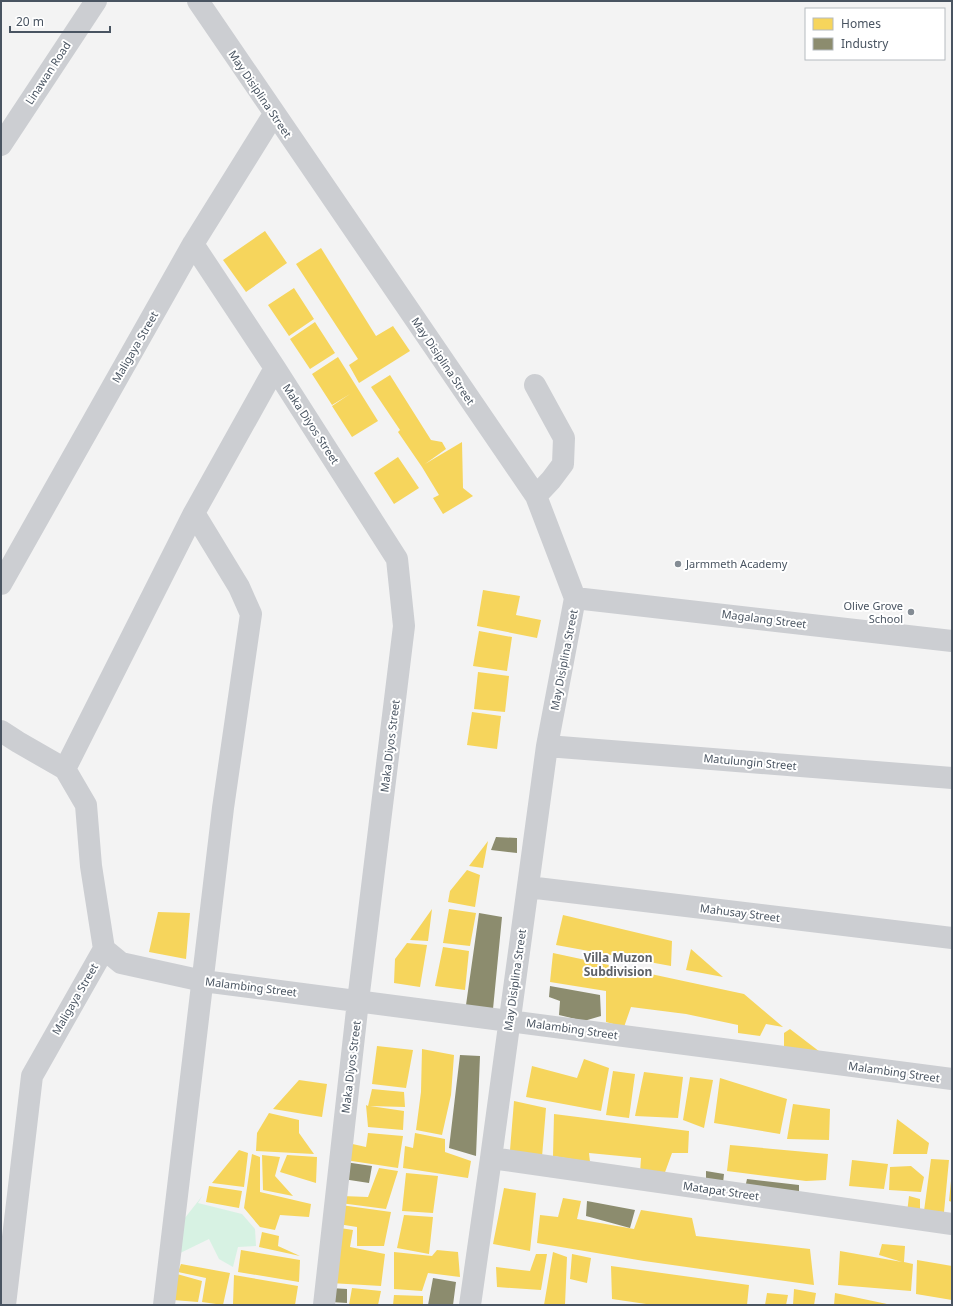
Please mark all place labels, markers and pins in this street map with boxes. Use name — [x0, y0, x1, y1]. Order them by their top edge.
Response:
place label: Jarmmeth Academy — [685, 556, 788, 571]
marker: Jarmmeth Academy — [673, 559, 683, 569]
place label: Olive Grove School — [844, 598, 903, 626]
marker: Olive Grove School — [906, 607, 916, 617]

